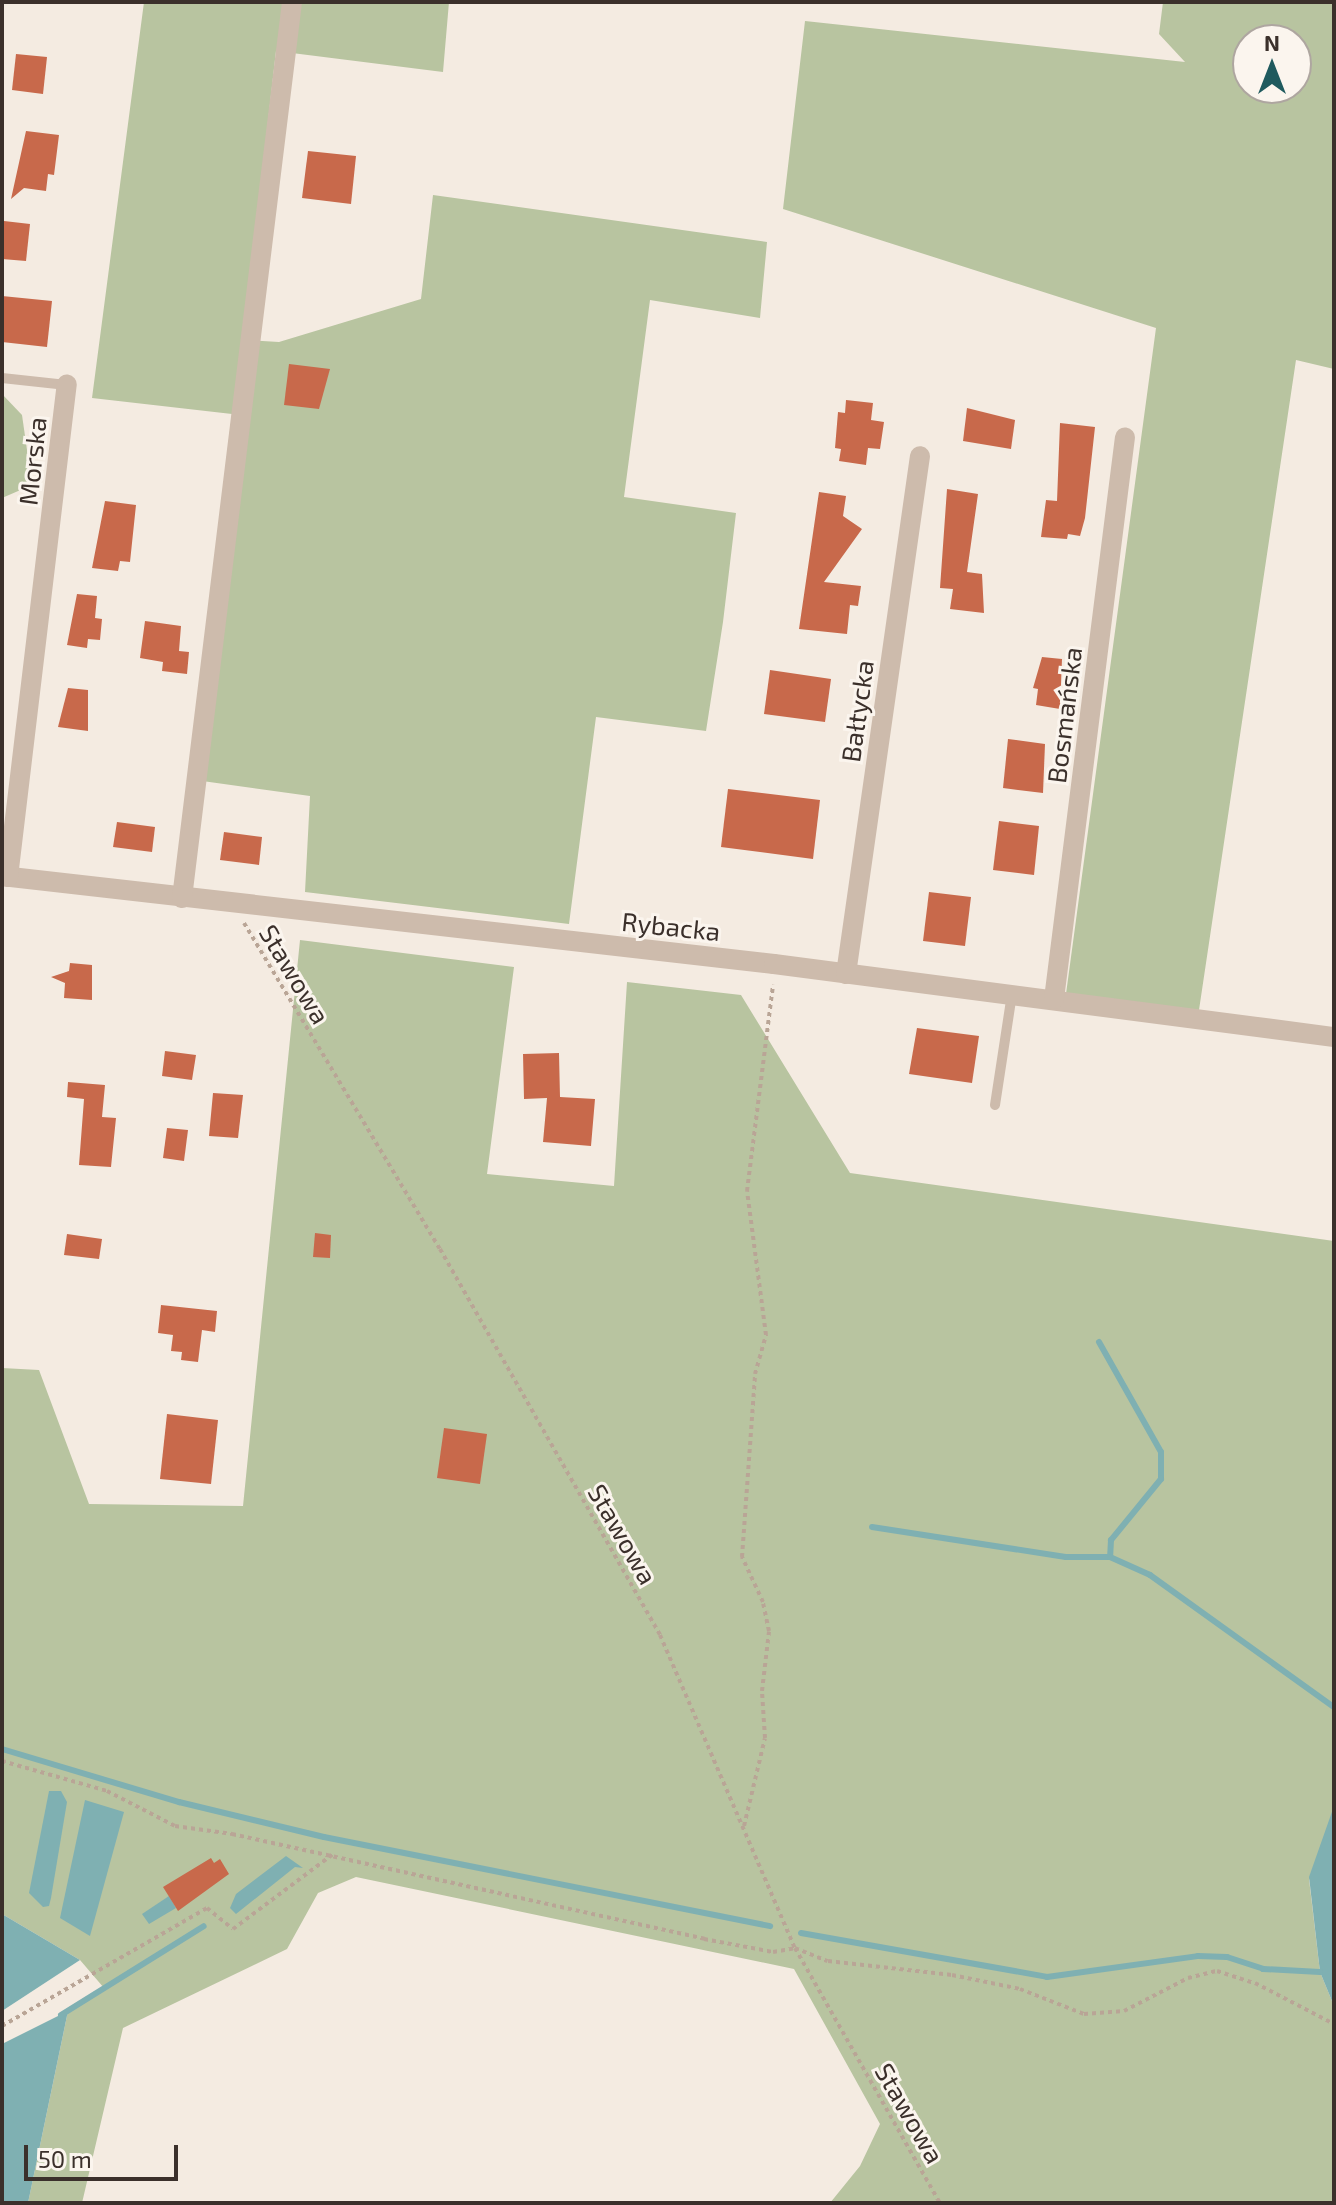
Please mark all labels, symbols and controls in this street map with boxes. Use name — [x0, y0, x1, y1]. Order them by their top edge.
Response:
north arrow — [1232, 24, 1312, 104]
text: N — [1264, 29, 1280, 55]
street label: Morska — [12, 415, 52, 507]
street label: Bosmańska — [1040, 645, 1088, 785]
street label: Bałtycka — [834, 658, 880, 764]
street label: Rybacka — [620, 905, 722, 947]
street label: Stawowa — [253, 919, 337, 1029]
street label: Stawowa — [582, 1478, 664, 1590]
street label: Stawowa — [869, 2057, 951, 2169]
scale bar — [28, 2129, 182, 2179]
text: 50 m — [38, 2144, 92, 2173]

